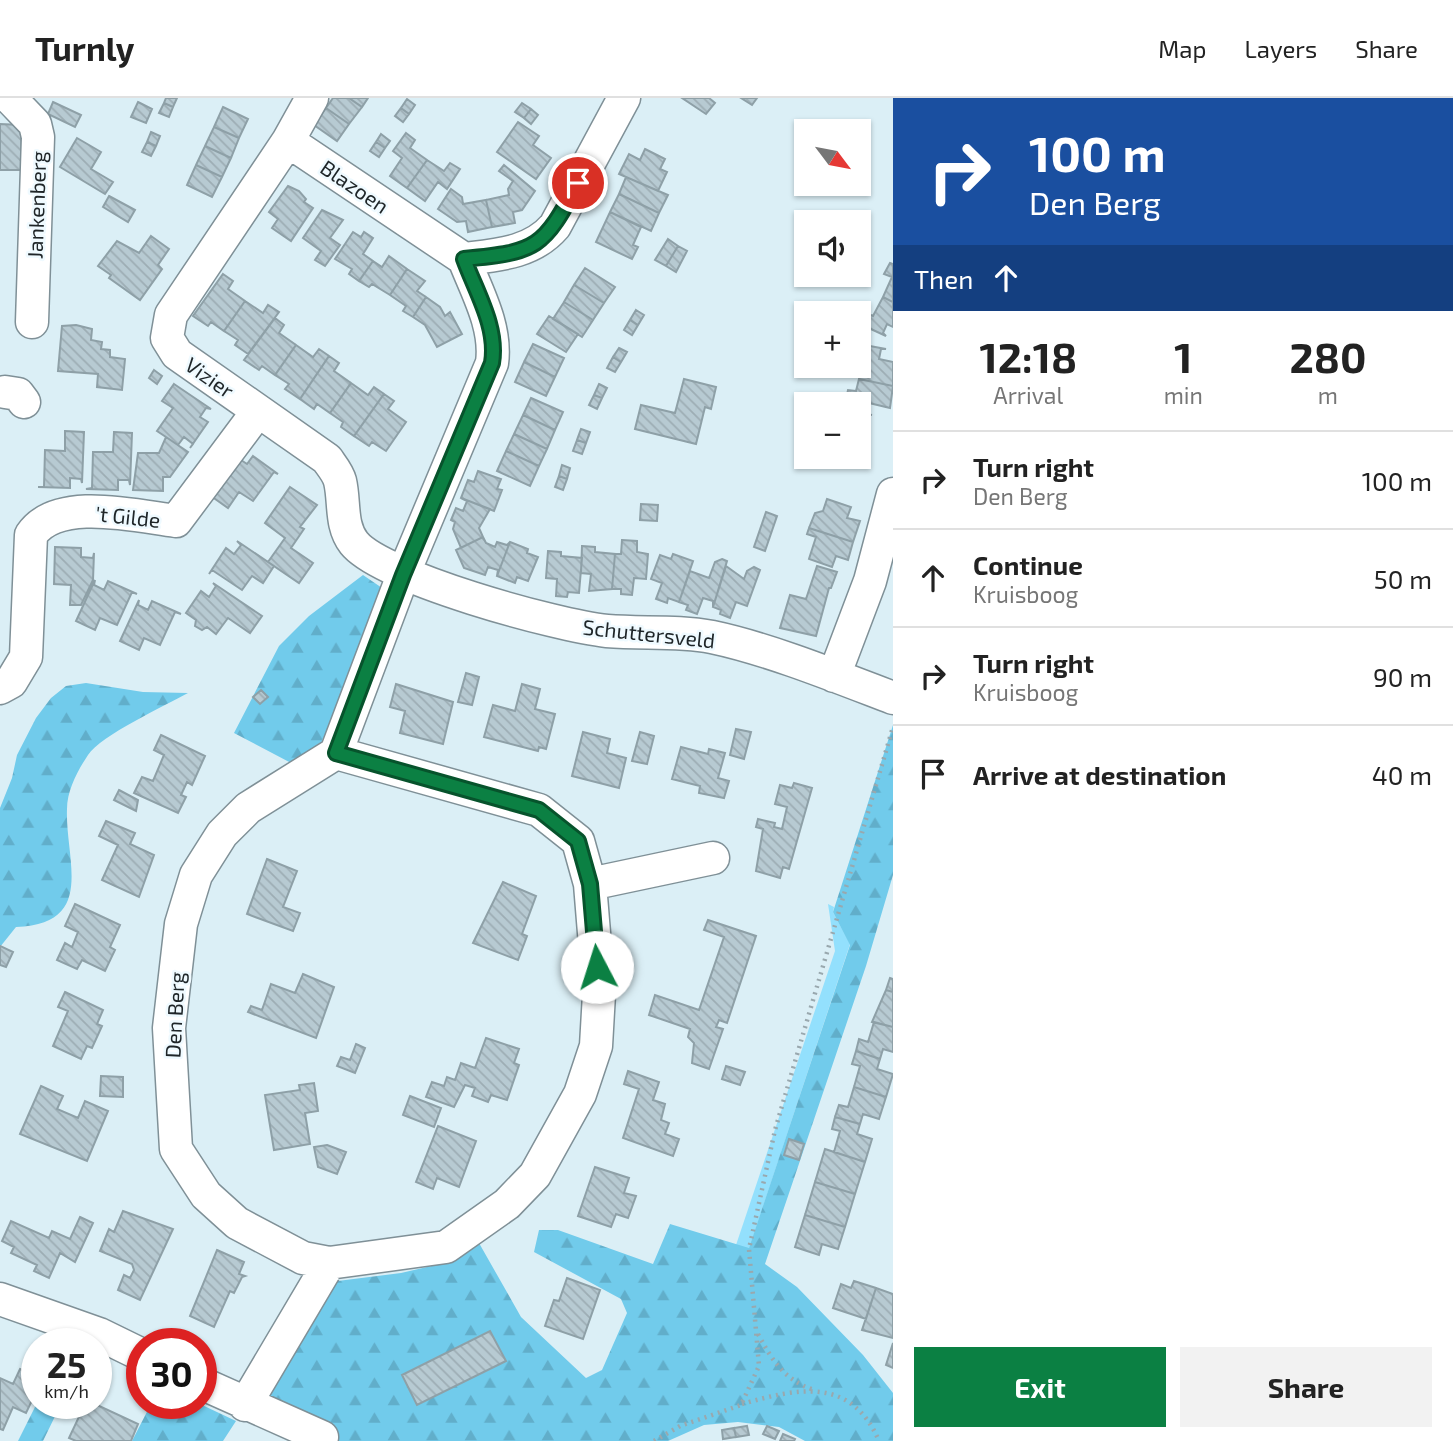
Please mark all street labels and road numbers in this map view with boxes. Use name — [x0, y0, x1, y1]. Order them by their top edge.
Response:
street label: Jankenberg — [22, 150, 50, 259]
street label: Blazoen — [316, 154, 394, 218]
street label: Vizier — [181, 351, 240, 403]
street label: 't Gilde — [94, 500, 162, 532]
street label: Schuttersveld — [582, 614, 716, 652]
street label: Den Berg — [159, 971, 189, 1059]

